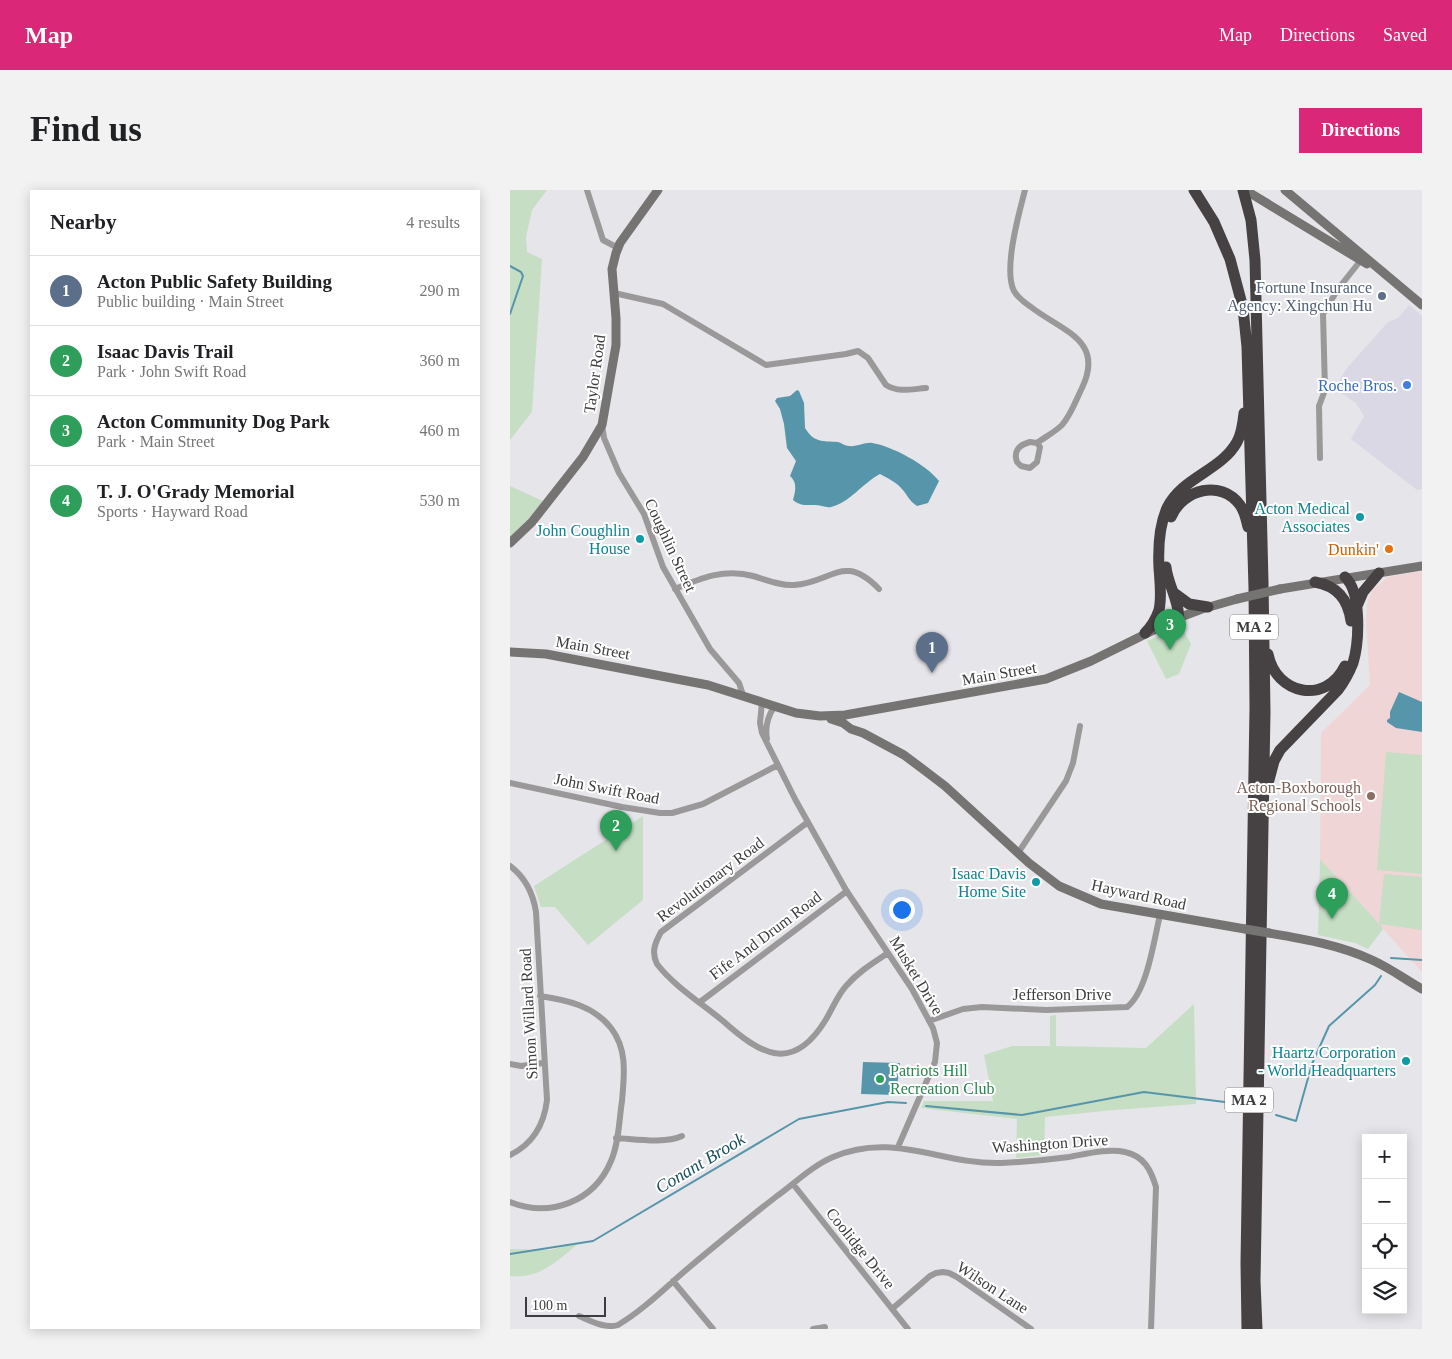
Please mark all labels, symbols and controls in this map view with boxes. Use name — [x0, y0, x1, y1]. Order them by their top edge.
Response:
text: Map — [25, 22, 73, 48]
text: Map — [1219, 25, 1252, 45]
text: Directions — [1280, 25, 1355, 45]
text: Saved — [1383, 25, 1427, 45]
button: Directions — [1299, 108, 1422, 153]
text: Find us — [30, 110, 142, 149]
text: Nearby — [50, 210, 117, 234]
text: 4 results — [406, 214, 460, 231]
text: Acton Public Safety Building — [97, 271, 332, 292]
place label: Fortune Insurance Agency: Xingchun Hu — [1227, 279, 1372, 315]
text: 1 — [62, 282, 70, 299]
text: 290 m — [420, 282, 460, 299]
marker: Fortune Insurance Agency: Xingchun Hu — [1376, 290, 1388, 302]
text: Public building · Main Street — [97, 293, 284, 310]
street label: Taylor Road — [581, 334, 609, 415]
text: Isaac Davis Trail — [97, 341, 234, 362]
text: 2 — [62, 352, 70, 369]
text: 360 m — [420, 352, 460, 369]
text: Park · John Swift Road — [97, 363, 246, 380]
place label: Roche Bros. — [1318, 377, 1397, 394]
marker: Roche Bros. — [1401, 379, 1413, 391]
text: Acton Community Dog Park — [97, 411, 330, 432]
text: 3 — [62, 422, 70, 439]
text: 460 m — [420, 422, 460, 439]
text: Park · Main Street — [97, 433, 215, 450]
text: T. J. O'Grady Memorial — [97, 481, 295, 502]
text: 4 — [62, 492, 70, 509]
text: 530 m — [420, 492, 460, 509]
street label: Coughlin Street — [641, 496, 700, 595]
place label: Acton Medical Associates — [1254, 500, 1351, 535]
text: Sports · Hayward Road — [97, 503, 248, 520]
marker: Acton Medical Associates — [1354, 511, 1366, 523]
place label: John Coughlin House — [536, 522, 630, 557]
marker: John Coughlin House — [634, 533, 646, 545]
place label: Dunkin' — [1328, 541, 1379, 558]
marker: Dunkin' — [1383, 543, 1395, 555]
pin: 3 — [1154, 609, 1186, 650]
road number: MA 2 — [1230, 614, 1278, 640]
pin: 1 — [916, 632, 948, 673]
street label: Main Street — [554, 633, 632, 662]
street label: Main Street — [961, 659, 1038, 688]
street label: John Swift Road — [553, 770, 661, 807]
place label: Acton-Boxborough Regional Schools — [1237, 779, 1361, 815]
marker: Acton-Boxborough Regional Schools — [1365, 790, 1377, 802]
pin: 2 — [600, 810, 632, 851]
street label: Revolutionary Road — [654, 834, 768, 926]
place label: Isaac Davis Home Site — [952, 865, 1026, 900]
marker: Isaac Davis Home Site — [1030, 876, 1042, 888]
street label: Hayward Road — [1090, 876, 1188, 914]
pin: 4 — [1316, 878, 1348, 919]
street label: Fife And Drum Road — [706, 888, 825, 983]
your location — [889, 897, 915, 923]
street label: Musket Drive — [887, 933, 947, 1018]
street label: Simon Willard Road — [517, 948, 540, 1080]
street label: Jefferson Drive — [1013, 986, 1111, 1003]
place label: Haartz Corporation - World Headquarters — [1258, 1044, 1396, 1080]
marker: Haartz Corporation - World Headquarters — [1400, 1055, 1412, 1067]
place label: Patriots Hill Recreation Club — [890, 1062, 994, 1097]
marker: Patriots Hill Recreation Club — [874, 1073, 886, 1085]
road number: MA 2 — [1225, 1088, 1273, 1112]
water label: Conant Brook — [652, 1128, 749, 1198]
street label: Washington Drive — [991, 1131, 1109, 1157]
map controls — [1362, 1134, 1407, 1314]
button: + — [1362, 1134, 1407, 1179]
button: − — [1362, 1179, 1407, 1224]
street label: Coolidge Drive — [822, 1204, 898, 1293]
button: locate — [1362, 1224, 1407, 1269]
street label: Wilson Lane — [954, 1258, 1032, 1317]
button: layers — [1362, 1269, 1407, 1314]
scale bar — [525, 1294, 606, 1317]
text: 100 m — [532, 1298, 567, 1313]

